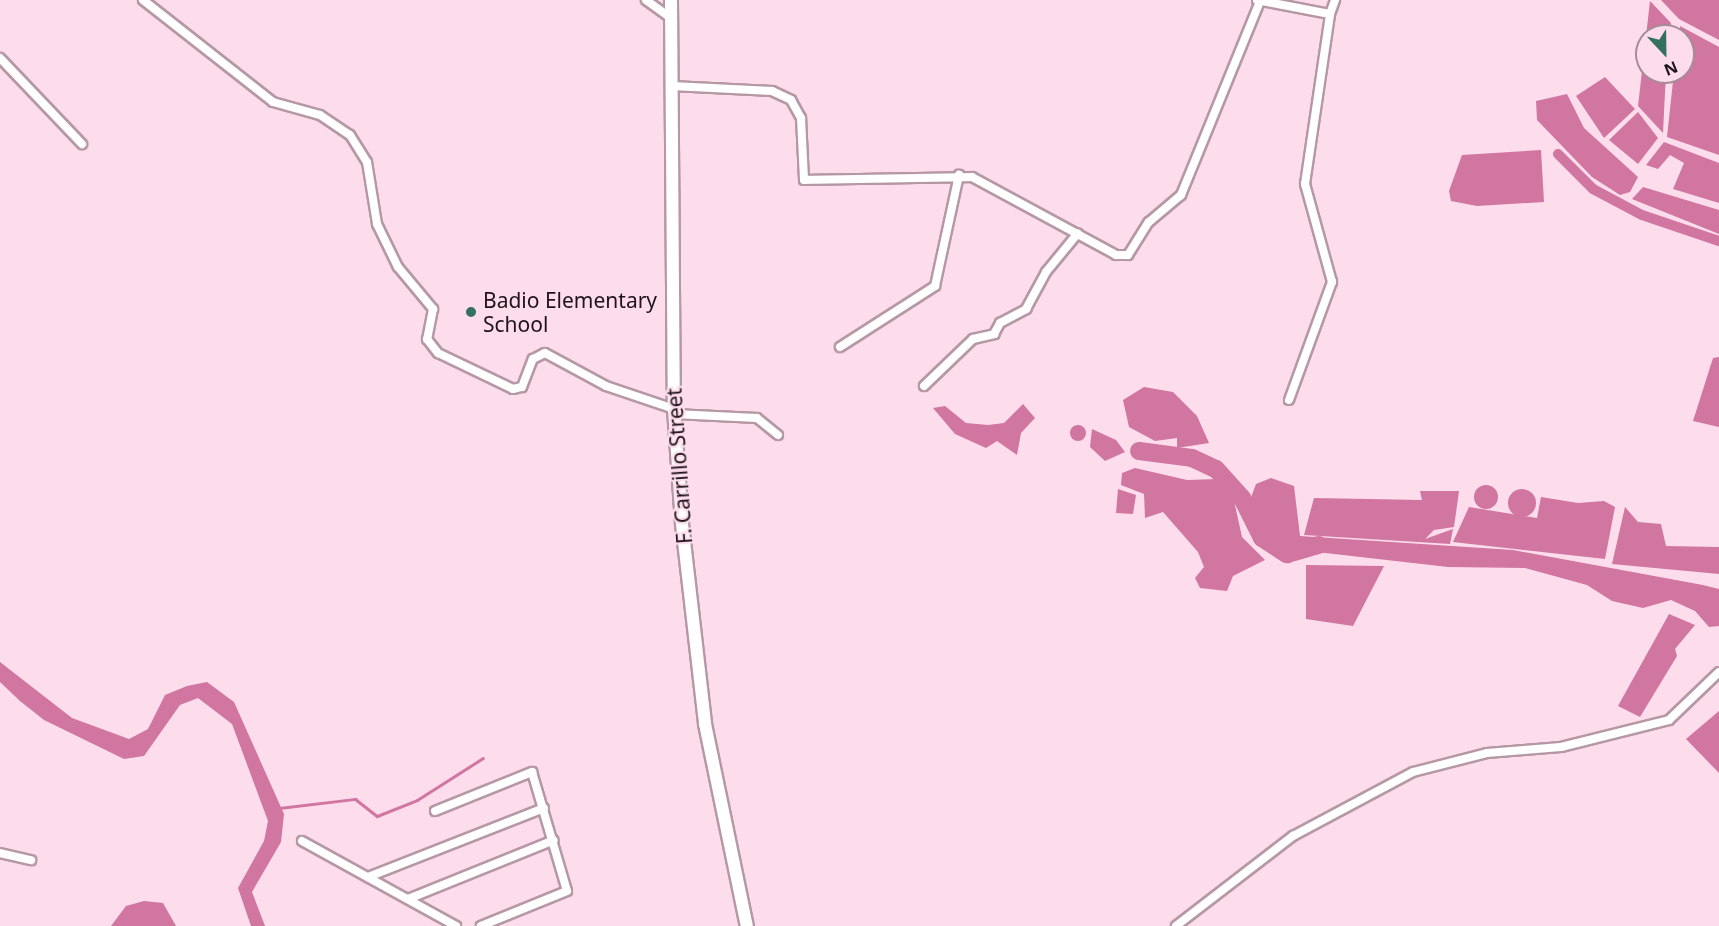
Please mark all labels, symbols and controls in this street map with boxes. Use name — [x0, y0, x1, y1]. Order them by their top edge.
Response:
north arrow — [1635, 24, 1695, 84]
text: N — [1661, 56, 1681, 81]
place label: Badio Elementary School — [483, 287, 657, 337]
marker: Badio Elementary School — [464, 305, 478, 319]
street label: F. Carrillo Street — [661, 387, 697, 545]

